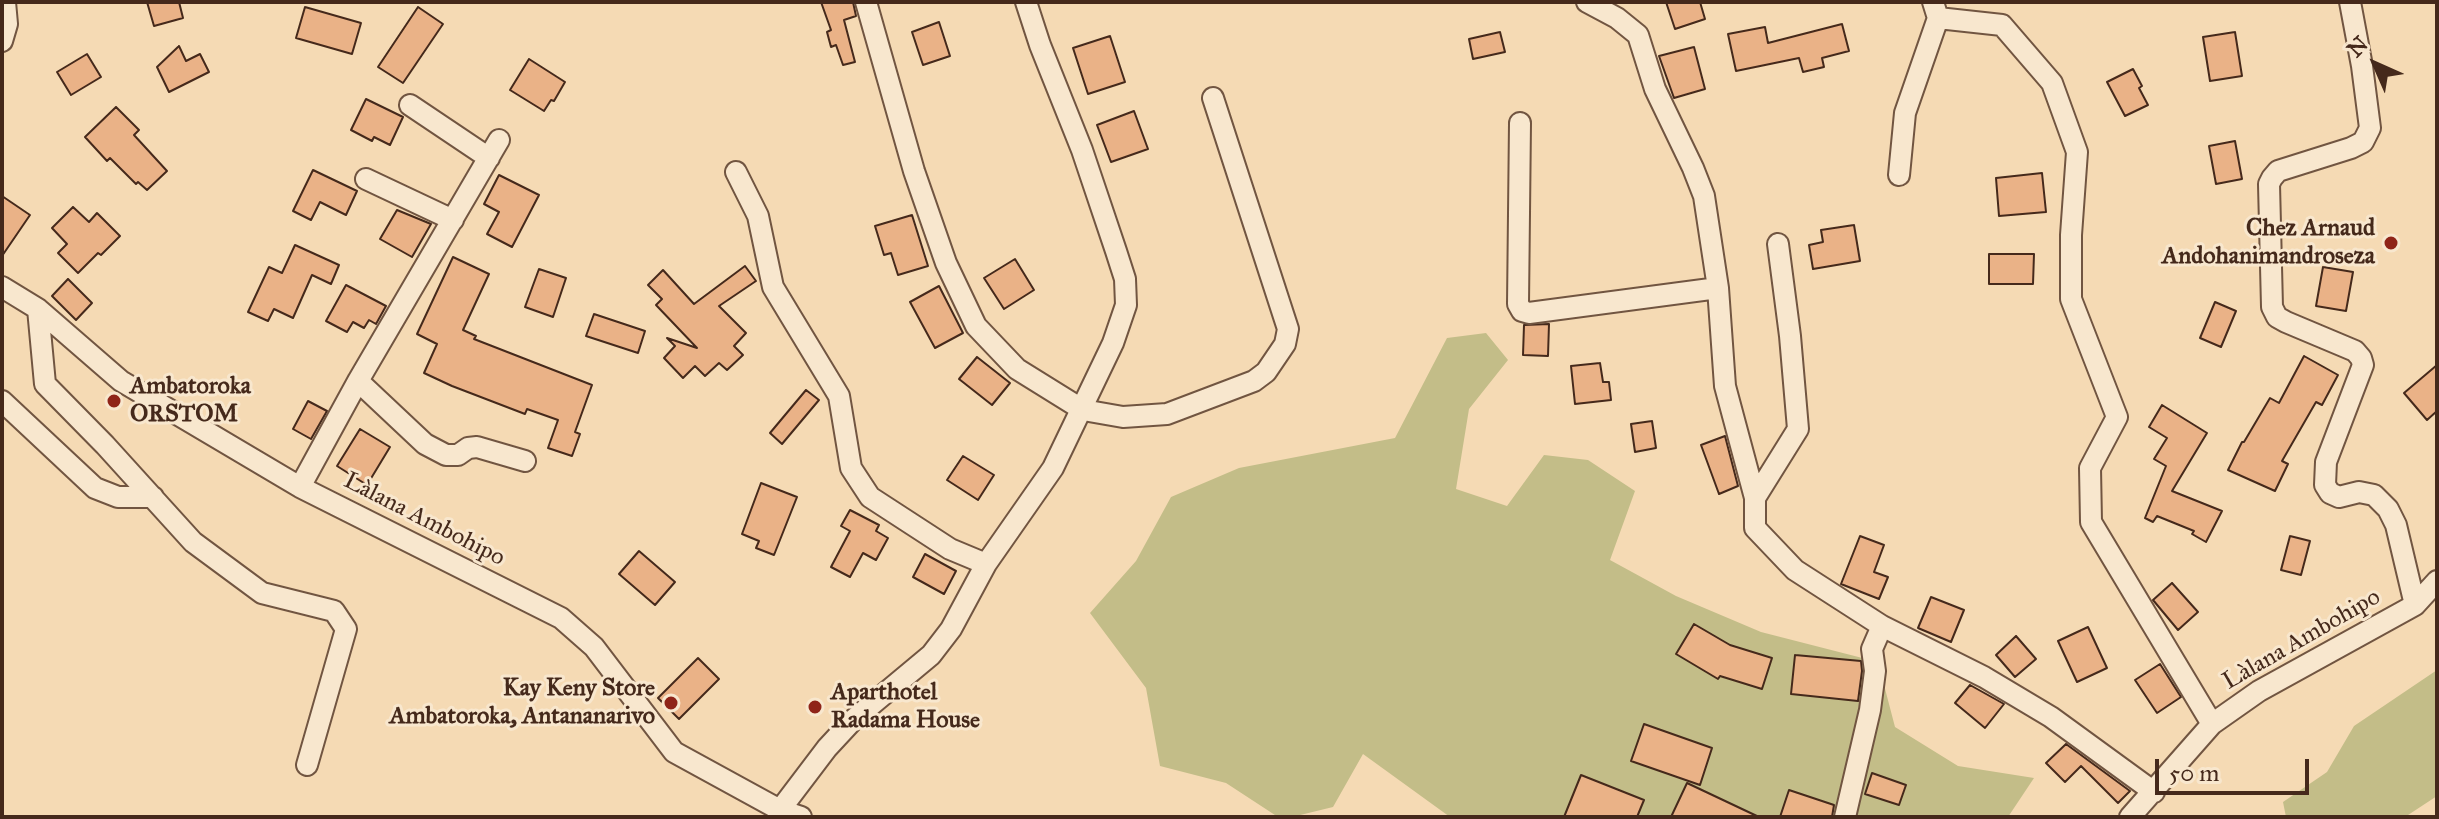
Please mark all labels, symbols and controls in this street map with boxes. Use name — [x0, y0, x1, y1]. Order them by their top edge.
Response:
north arrow — [2335, 24, 2415, 104]
text: N — [2342, 31, 2374, 63]
place label: Chez Arnaud Andohanimandroseza — [2162, 215, 2375, 271]
marker: Chez Arnaud Andohanimandroseza — [2382, 234, 2400, 252]
place label: Ambatoroka ORSTOM — [130, 373, 251, 429]
marker: Ambatoroka ORSTOM — [105, 392, 123, 410]
street label: Làlana Ambohipo — [339, 467, 509, 573]
street label: Làlana Ambohipo — [2218, 583, 2386, 697]
place label: Kay Keny Store Ambatoroka, Antananarivo — [389, 675, 655, 731]
place label: Aparthotel Radama House — [831, 679, 980, 735]
marker: Kay Keny Store Ambatoroka, Antananarivo — [662, 694, 680, 712]
marker: Aparthotel Radama House — [806, 698, 824, 716]
scale bar — [2159, 743, 2313, 793]
text: 50 m — [2169, 758, 2219, 788]

